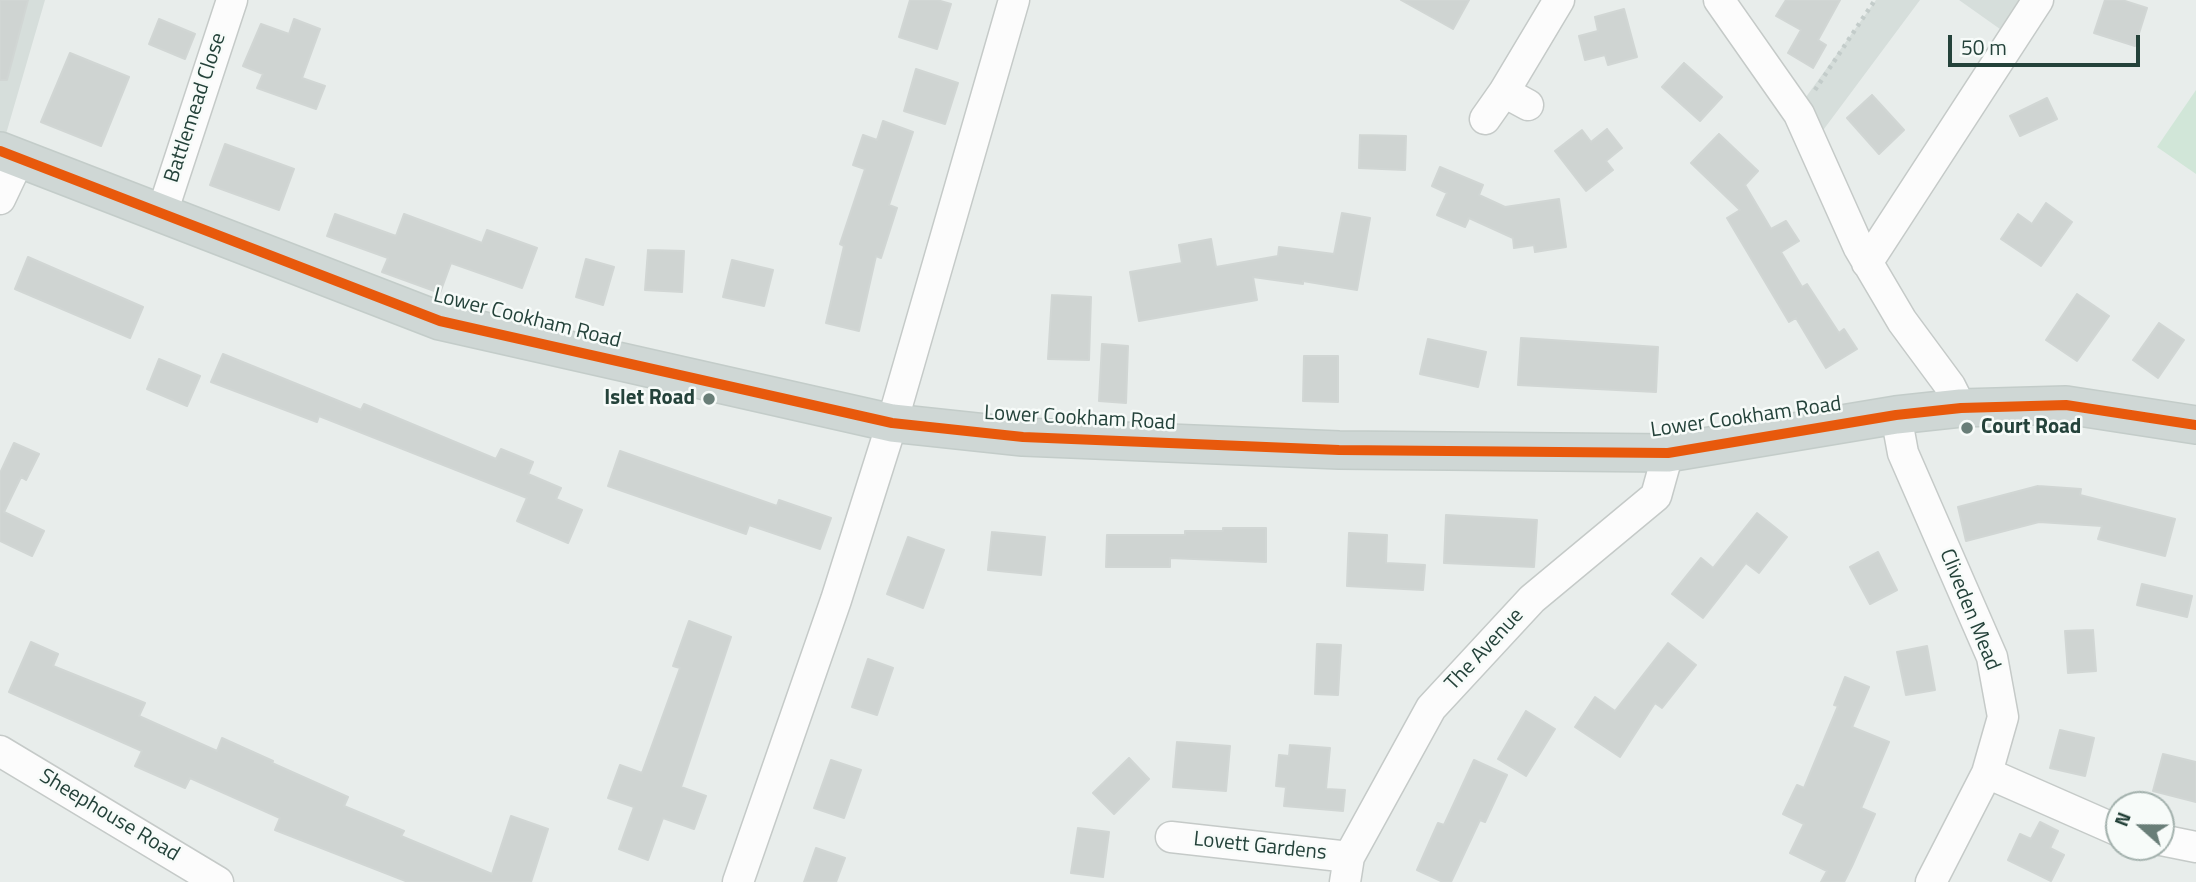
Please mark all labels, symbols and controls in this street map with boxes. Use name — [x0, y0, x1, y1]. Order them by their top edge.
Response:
scale bar — [1951, 21, 2144, 65]
street label: Battlemead Close — [160, 30, 232, 186]
text: 50 m — [1961, 31, 2007, 63]
street label: Lower Cookham Road — [431, 284, 623, 354]
place label: Islet Road — [604, 386, 695, 412]
marker: Islet Road — [701, 391, 717, 407]
street label: Lower Cookham Road — [1649, 392, 1843, 444]
street label: Lower Cookham Road — [983, 401, 1177, 437]
place label: Court Road — [1981, 415, 2081, 441]
marker: Court Road — [1959, 420, 1975, 436]
street label: Cliveden Mead — [1933, 546, 2005, 674]
street label: The Avenue — [1441, 604, 1529, 696]
street label: Sheephouse Road — [34, 764, 184, 868]
north arrow — [2105, 791, 2175, 861]
text: N — [2106, 808, 2138, 830]
street label: Lovett Gardens — [1192, 827, 1328, 867]

